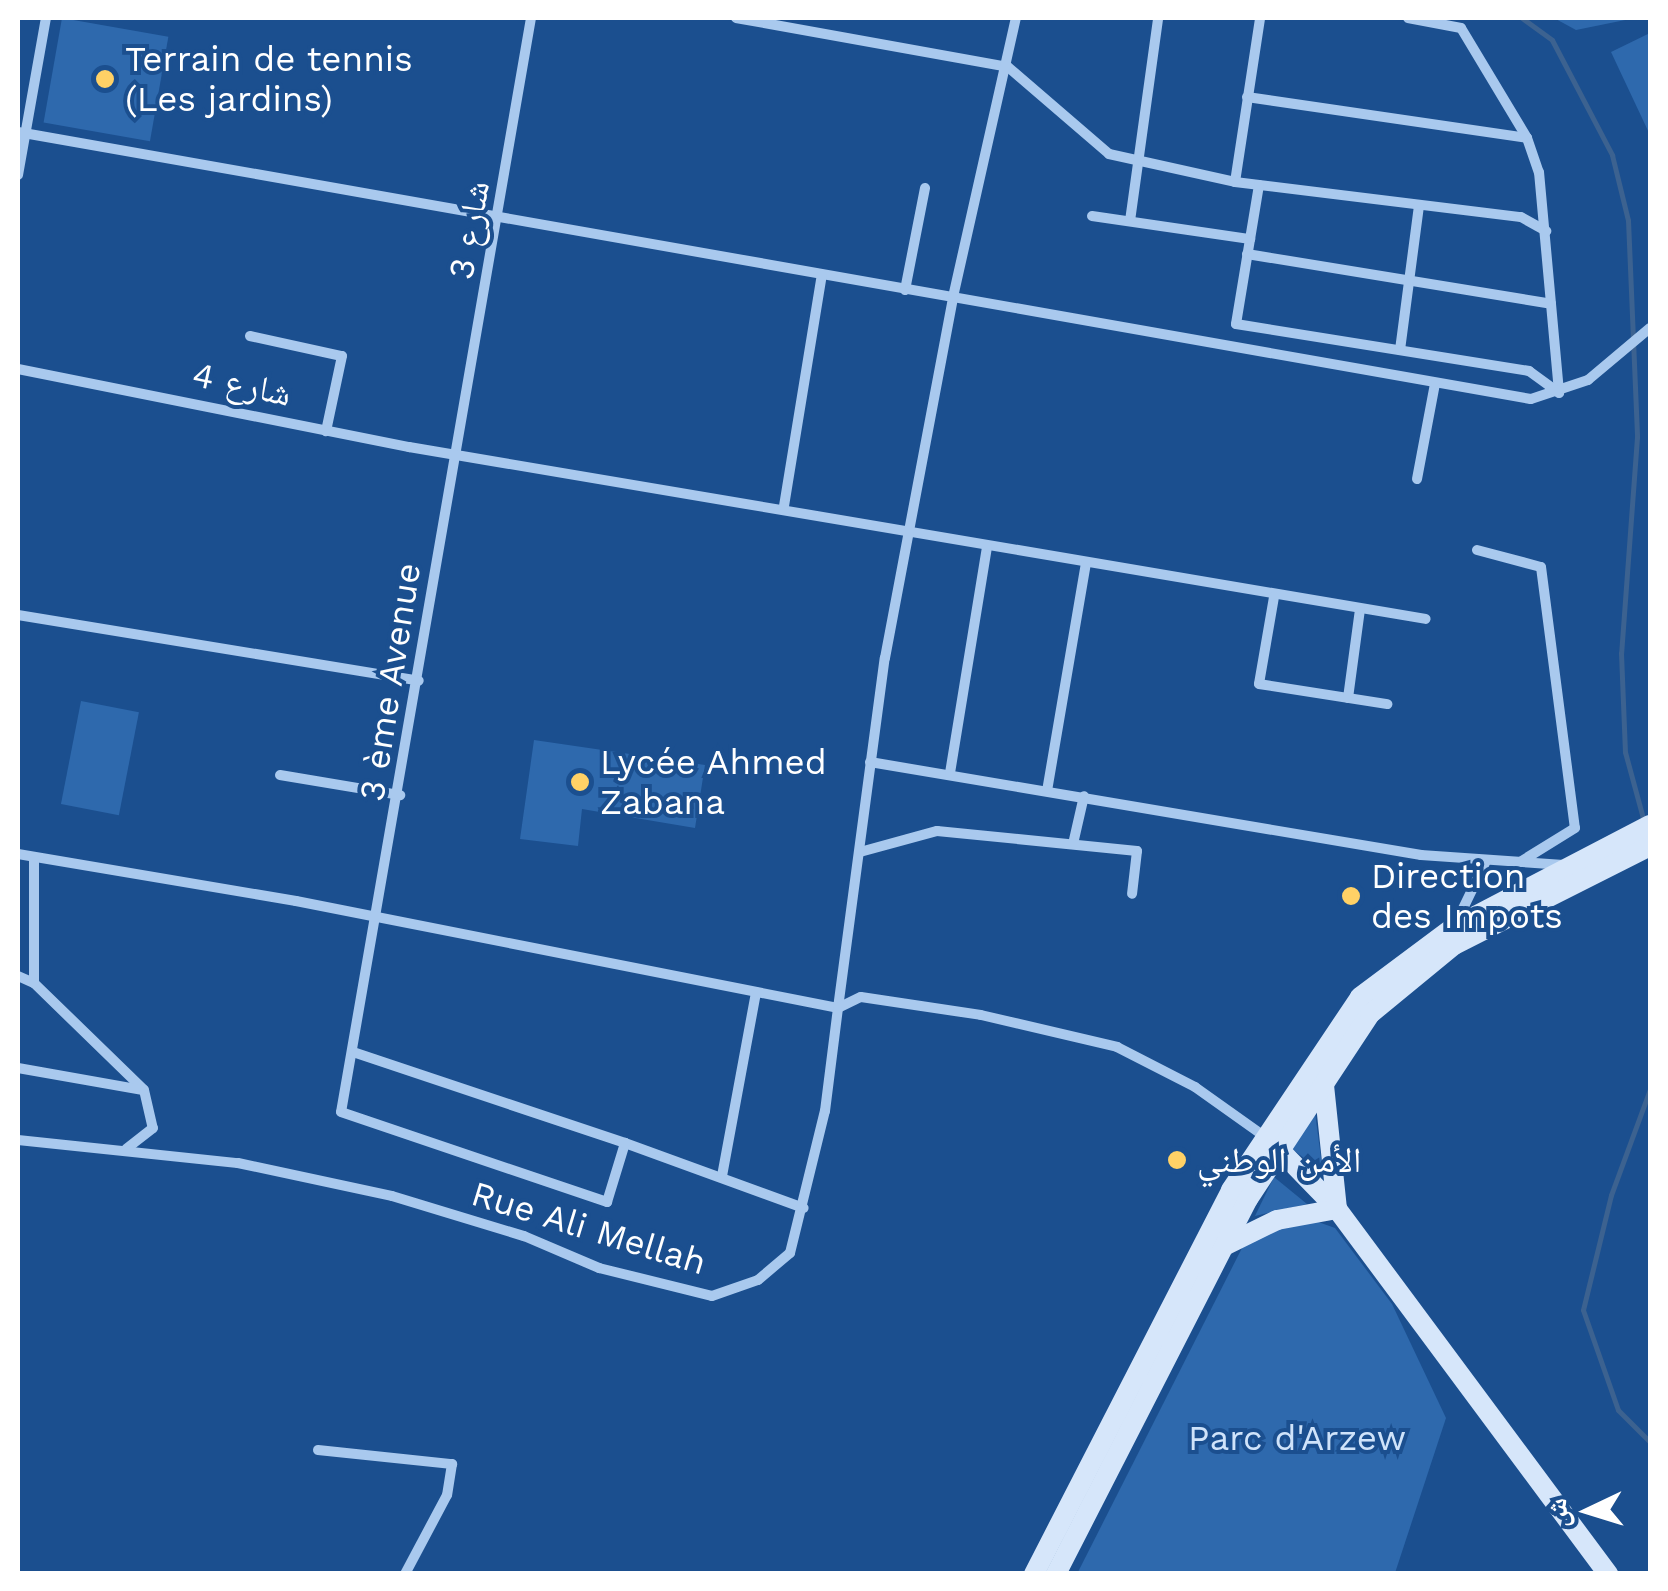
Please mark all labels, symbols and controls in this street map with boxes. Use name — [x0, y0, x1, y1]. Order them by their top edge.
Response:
place label: Terrain de tennis (Les jardins) — [125, 38, 413, 120]
marker: Terrain de tennis (Les jardins) — [94, 68, 116, 90]
street label: شارع 3 — [440, 178, 498, 282]
street label: شارع 4 — [189, 353, 295, 415]
street label: 3 ème Avenue — [350, 559, 430, 805]
place label: Lycée Ahmed Zabana — [600, 741, 828, 823]
marker: Lycée Ahmed Zabana — [569, 771, 591, 793]
place label: Direction des Impots — [1371, 855, 1563, 937]
marker: Direction des Impots — [1340, 885, 1362, 907]
place label: الأمن الوطني — [1197, 1139, 1361, 1181]
marker: الأمن الوطني — [1166, 1149, 1188, 1171]
street label: Rue Ali Mellah — [466, 1172, 712, 1284]
park label: Parc d'Arzew — [1188, 1417, 1406, 1459]
north arrow — [1538, 1461, 1638, 1561]
text: ش — [1540, 1497, 1575, 1529]

